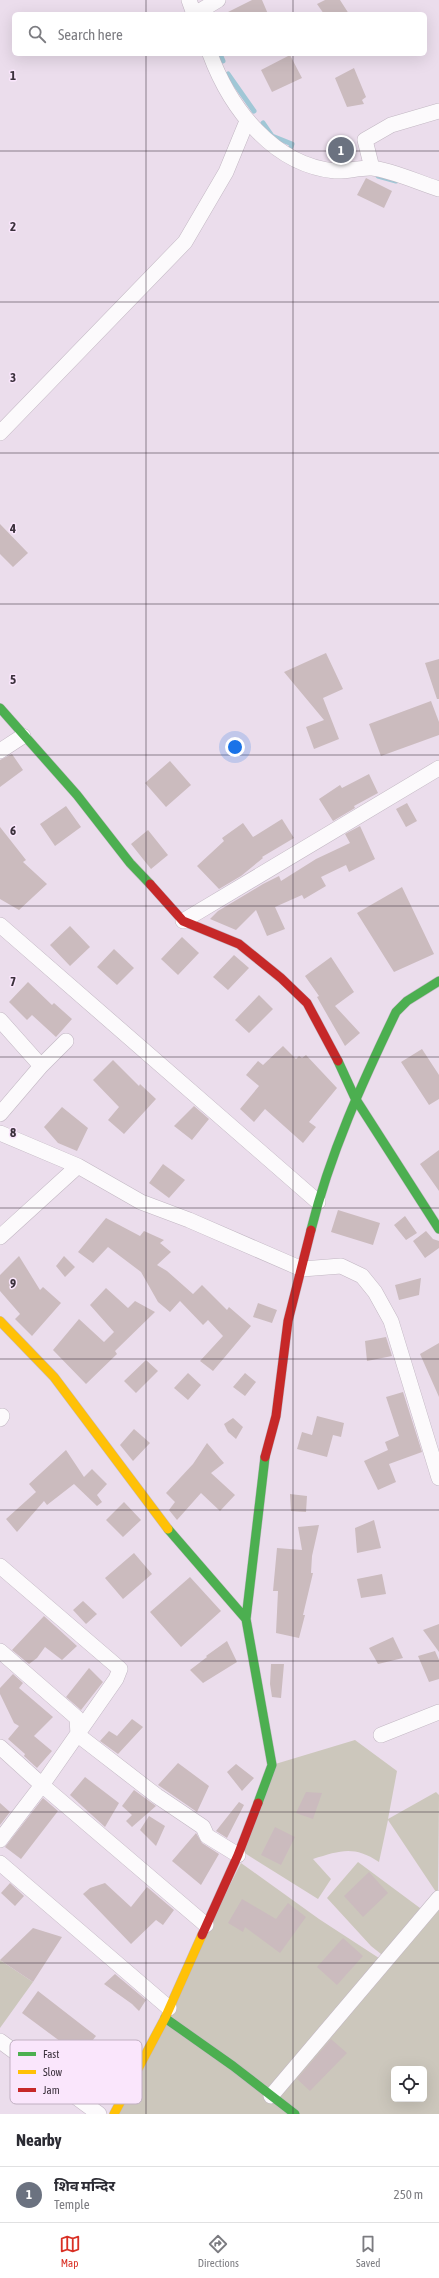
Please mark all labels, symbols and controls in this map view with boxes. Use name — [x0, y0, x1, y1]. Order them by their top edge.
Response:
search box — [12, 12, 427, 56]
icon: search — [26, 23, 48, 45]
text: Search here — [58, 26, 123, 43]
text: 1 — [10, 68, 16, 83]
pin: 1 — [328, 135, 354, 165]
text: 2 — [10, 219, 16, 234]
text: 3 — [10, 370, 16, 385]
text: 4 — [9, 521, 16, 536]
text: 5 — [10, 672, 16, 687]
your location — [225, 737, 245, 757]
text: 6 — [10, 823, 16, 838]
text: 7 — [10, 974, 16, 989]
text: 8 — [10, 1125, 16, 1140]
text: 9 — [10, 1276, 16, 1291]
legend — [10, 2040, 142, 2104]
text: Fast — [43, 2048, 59, 2060]
text: Slow — [43, 2066, 62, 2078]
map controls — [391, 2066, 427, 2102]
button: locate — [391, 2066, 427, 2102]
text: Jam — [43, 2084, 60, 2096]
text: Nearby — [16, 2130, 62, 2150]
text: शिव मन्दिर — [54, 2177, 115, 2194]
text: 1 — [26, 2187, 32, 2202]
text: 250 m — [394, 2187, 423, 2202]
text: Temple — [54, 2197, 90, 2212]
tab: Map — [59, 2233, 81, 2269]
tab: Directions — [198, 2233, 239, 2269]
tab: Saved — [356, 2233, 380, 2269]

